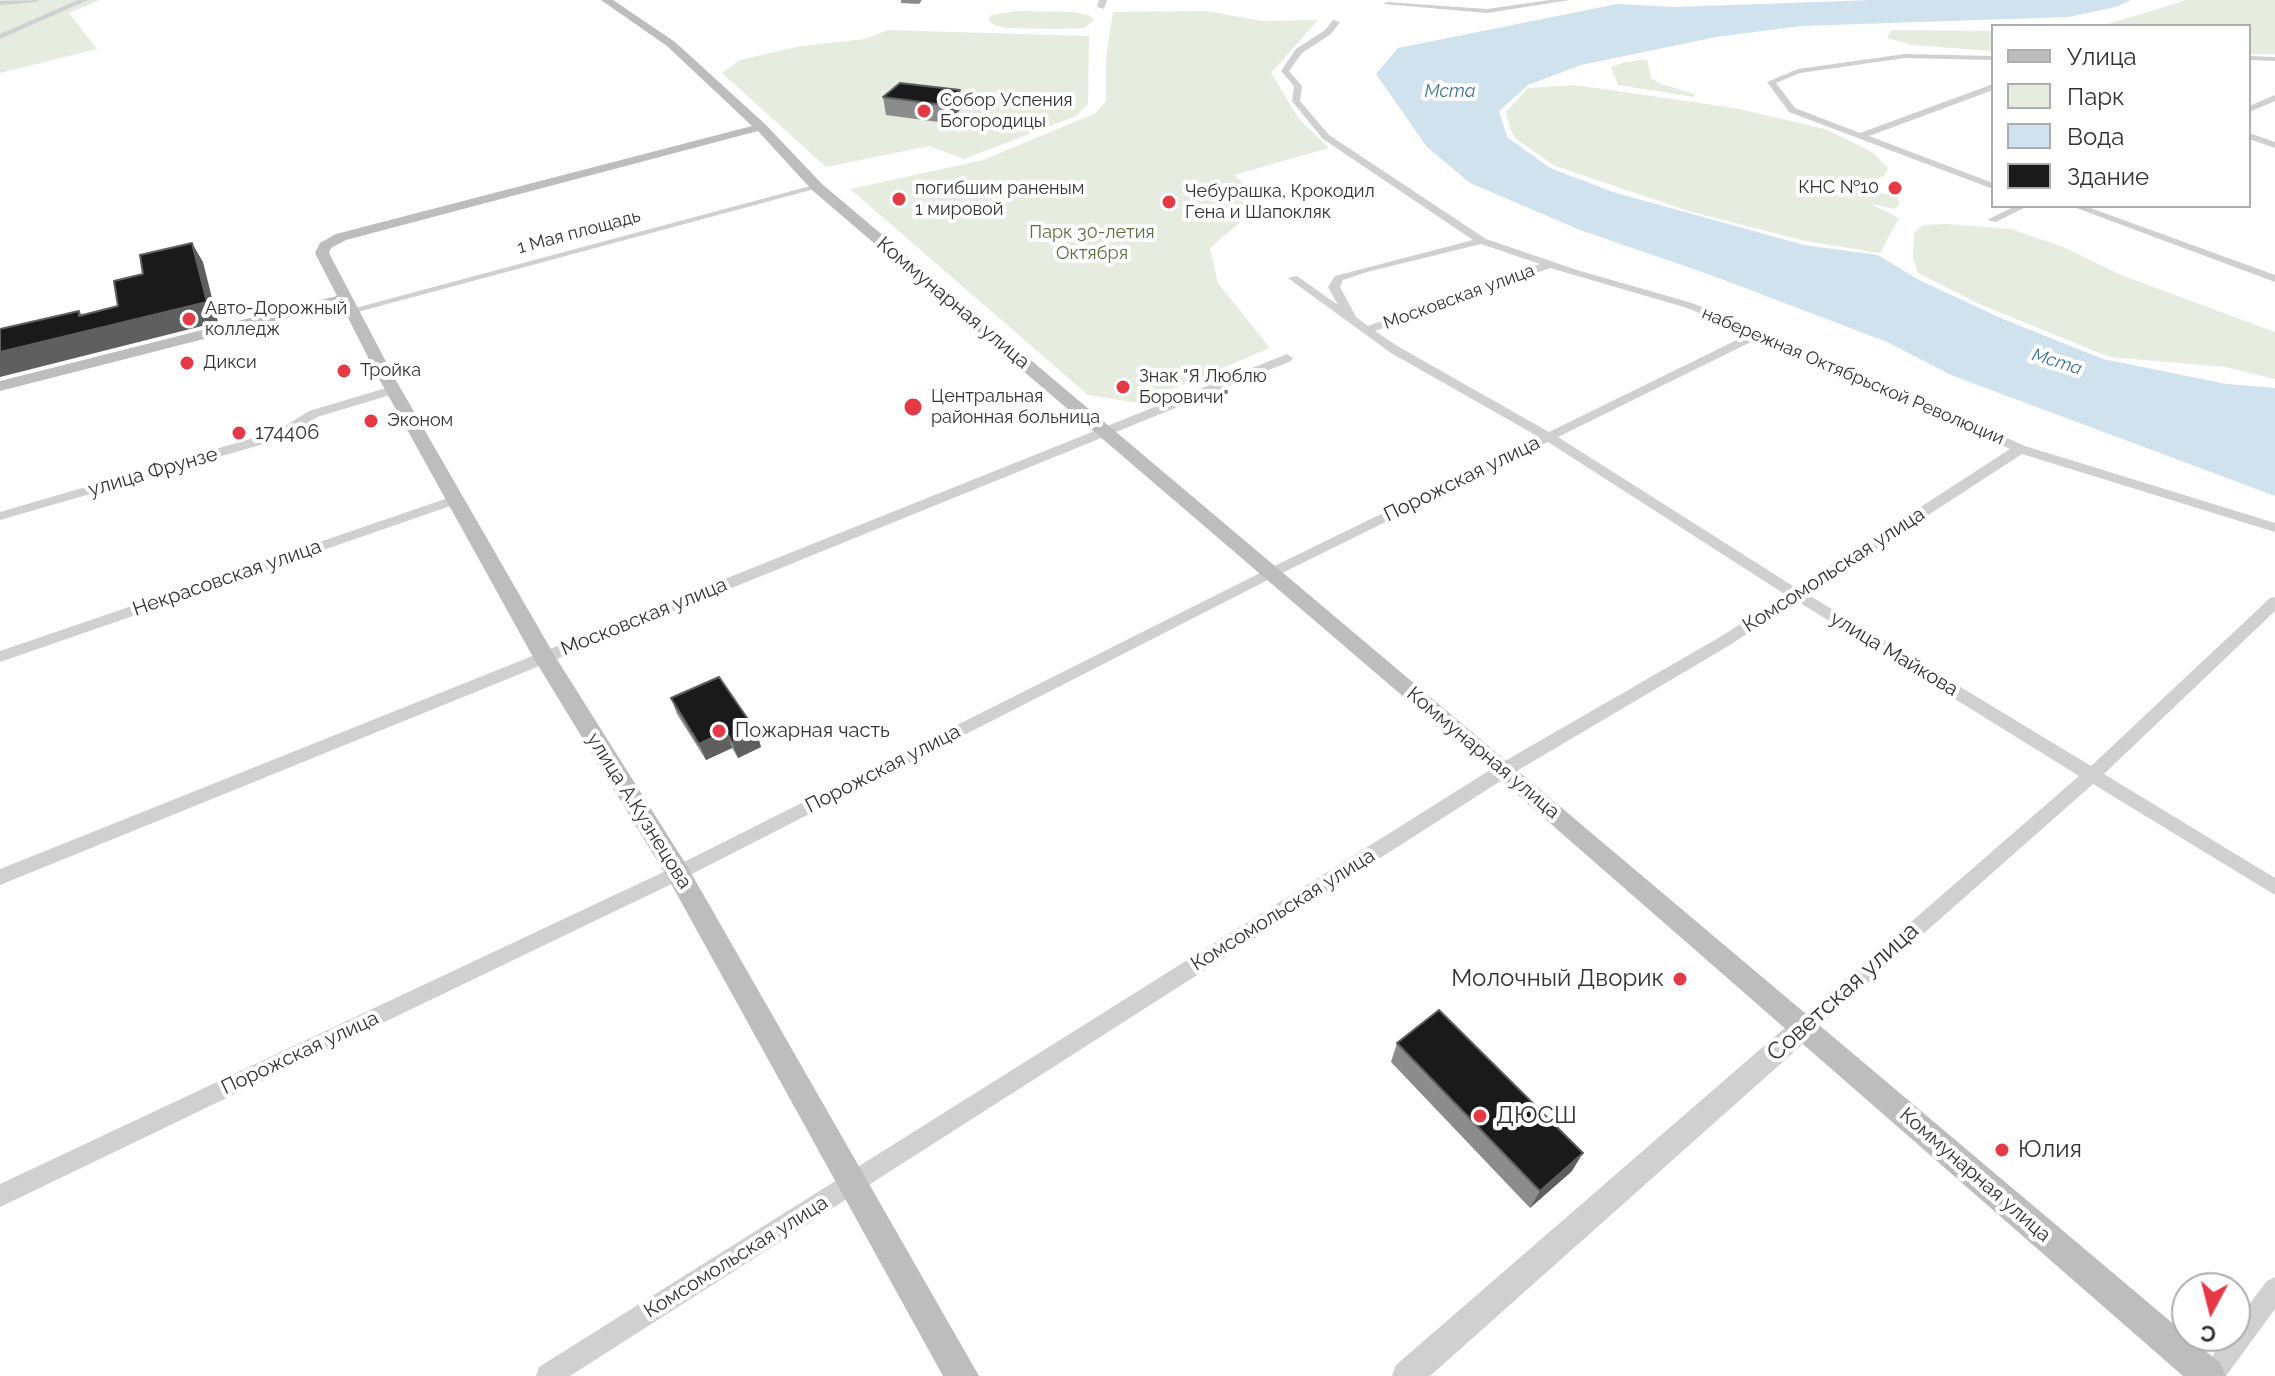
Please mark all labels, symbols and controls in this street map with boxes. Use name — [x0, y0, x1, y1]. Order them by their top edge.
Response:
legend — [1991, 24, 2251, 208]
text: Улица — [2067, 42, 2137, 71]
water label: Мста — [1425, 81, 1475, 103]
text: Парк — [2067, 82, 2125, 111]
place label: Собор Успения Богородицы — [940, 90, 1073, 132]
marker: Собор Успения Богородицы — [915, 102, 933, 120]
text: Вода — [2067, 122, 2124, 151]
text: Здание — [2067, 162, 2149, 191]
place label: КНС №10 — [1798, 177, 1879, 199]
place label: погибшим раненым 1 мировой — [915, 178, 1084, 220]
marker: КНС №10 — [1886, 179, 1904, 197]
place label: Чебурашка, Крокодил Гена и Шапокляк — [1185, 181, 1375, 224]
marker: погибшим раненым 1 мировой — [890, 190, 908, 208]
marker: Чебурашка, Крокодил Гена и Шапокляк — [1160, 193, 1178, 211]
street label: 1 Мая площадь — [515, 205, 643, 259]
park label: Парк 30-летия Октября — [1029, 222, 1155, 264]
street label: Коммунарная улица — [872, 232, 1034, 374]
street label: Московская улица — [1380, 260, 1538, 334]
place label: Авто-Дорожный колледж — [205, 298, 347, 340]
street label: набережная Октябрьской Революции — [1699, 302, 2007, 450]
marker: Авто-Дорожный колледж — [180, 310, 198, 328]
water label: Мста — [2029, 344, 2085, 380]
place label: Дикси — [203, 352, 257, 374]
marker: Дикси — [178, 354, 196, 372]
place label: Тройка — [360, 360, 421, 382]
marker: Тройка — [335, 362, 353, 380]
place label: Знак "Я Люблю Боровичи" — [1139, 366, 1267, 408]
marker: Знак "Я Люблю Боровичи" — [1114, 378, 1132, 396]
place label: Центральная районная больница — [931, 386, 1100, 428]
marker: Центральная районная больница — [902, 396, 924, 418]
place label: Эконом — [387, 410, 453, 432]
marker: Эконом — [362, 412, 380, 430]
place label: 174406 — [255, 421, 319, 445]
marker: 174406 — [230, 424, 248, 442]
street label: Порожская улица — [1380, 431, 1544, 527]
street label: улица Фрунзе — [86, 442, 220, 502]
street label: Комсомольская улица — [1739, 502, 1929, 638]
street label: Некрасовская улица — [130, 534, 324, 622]
street label: Московская улица — [557, 573, 731, 661]
street label: улица Майкова — [1826, 606, 1962, 702]
street label: Коммунарная улица — [1402, 682, 1564, 824]
place label: Пожарная часть — [735, 719, 890, 743]
street label: Порожская улица — [802, 720, 964, 818]
marker: Пожарная часть — [710, 722, 728, 740]
street label: улица А.Кузнецова — [581, 729, 697, 893]
street label: Комсомольская улица — [1187, 844, 1379, 976]
street label: Советская улица — [1761, 916, 1925, 1068]
place label: Молочный Дворик — [1451, 965, 1664, 993]
marker: Молочный Дворик — [1671, 970, 1689, 988]
street label: Порожская улица — [218, 1006, 382, 1100]
place label: ДЮСШ — [1496, 1102, 1577, 1130]
street label: Коммунарная улица — [1895, 1103, 2055, 1247]
marker: ДЮСШ — [1471, 1107, 1489, 1125]
place label: Юлия — [2018, 1136, 2082, 1164]
marker: Юлия — [1993, 1141, 2011, 1159]
street label: Комсомольская улица — [640, 1191, 832, 1323]
north arrow — [2171, 1272, 2251, 1352]
text: С — [2199, 1320, 2217, 1348]

